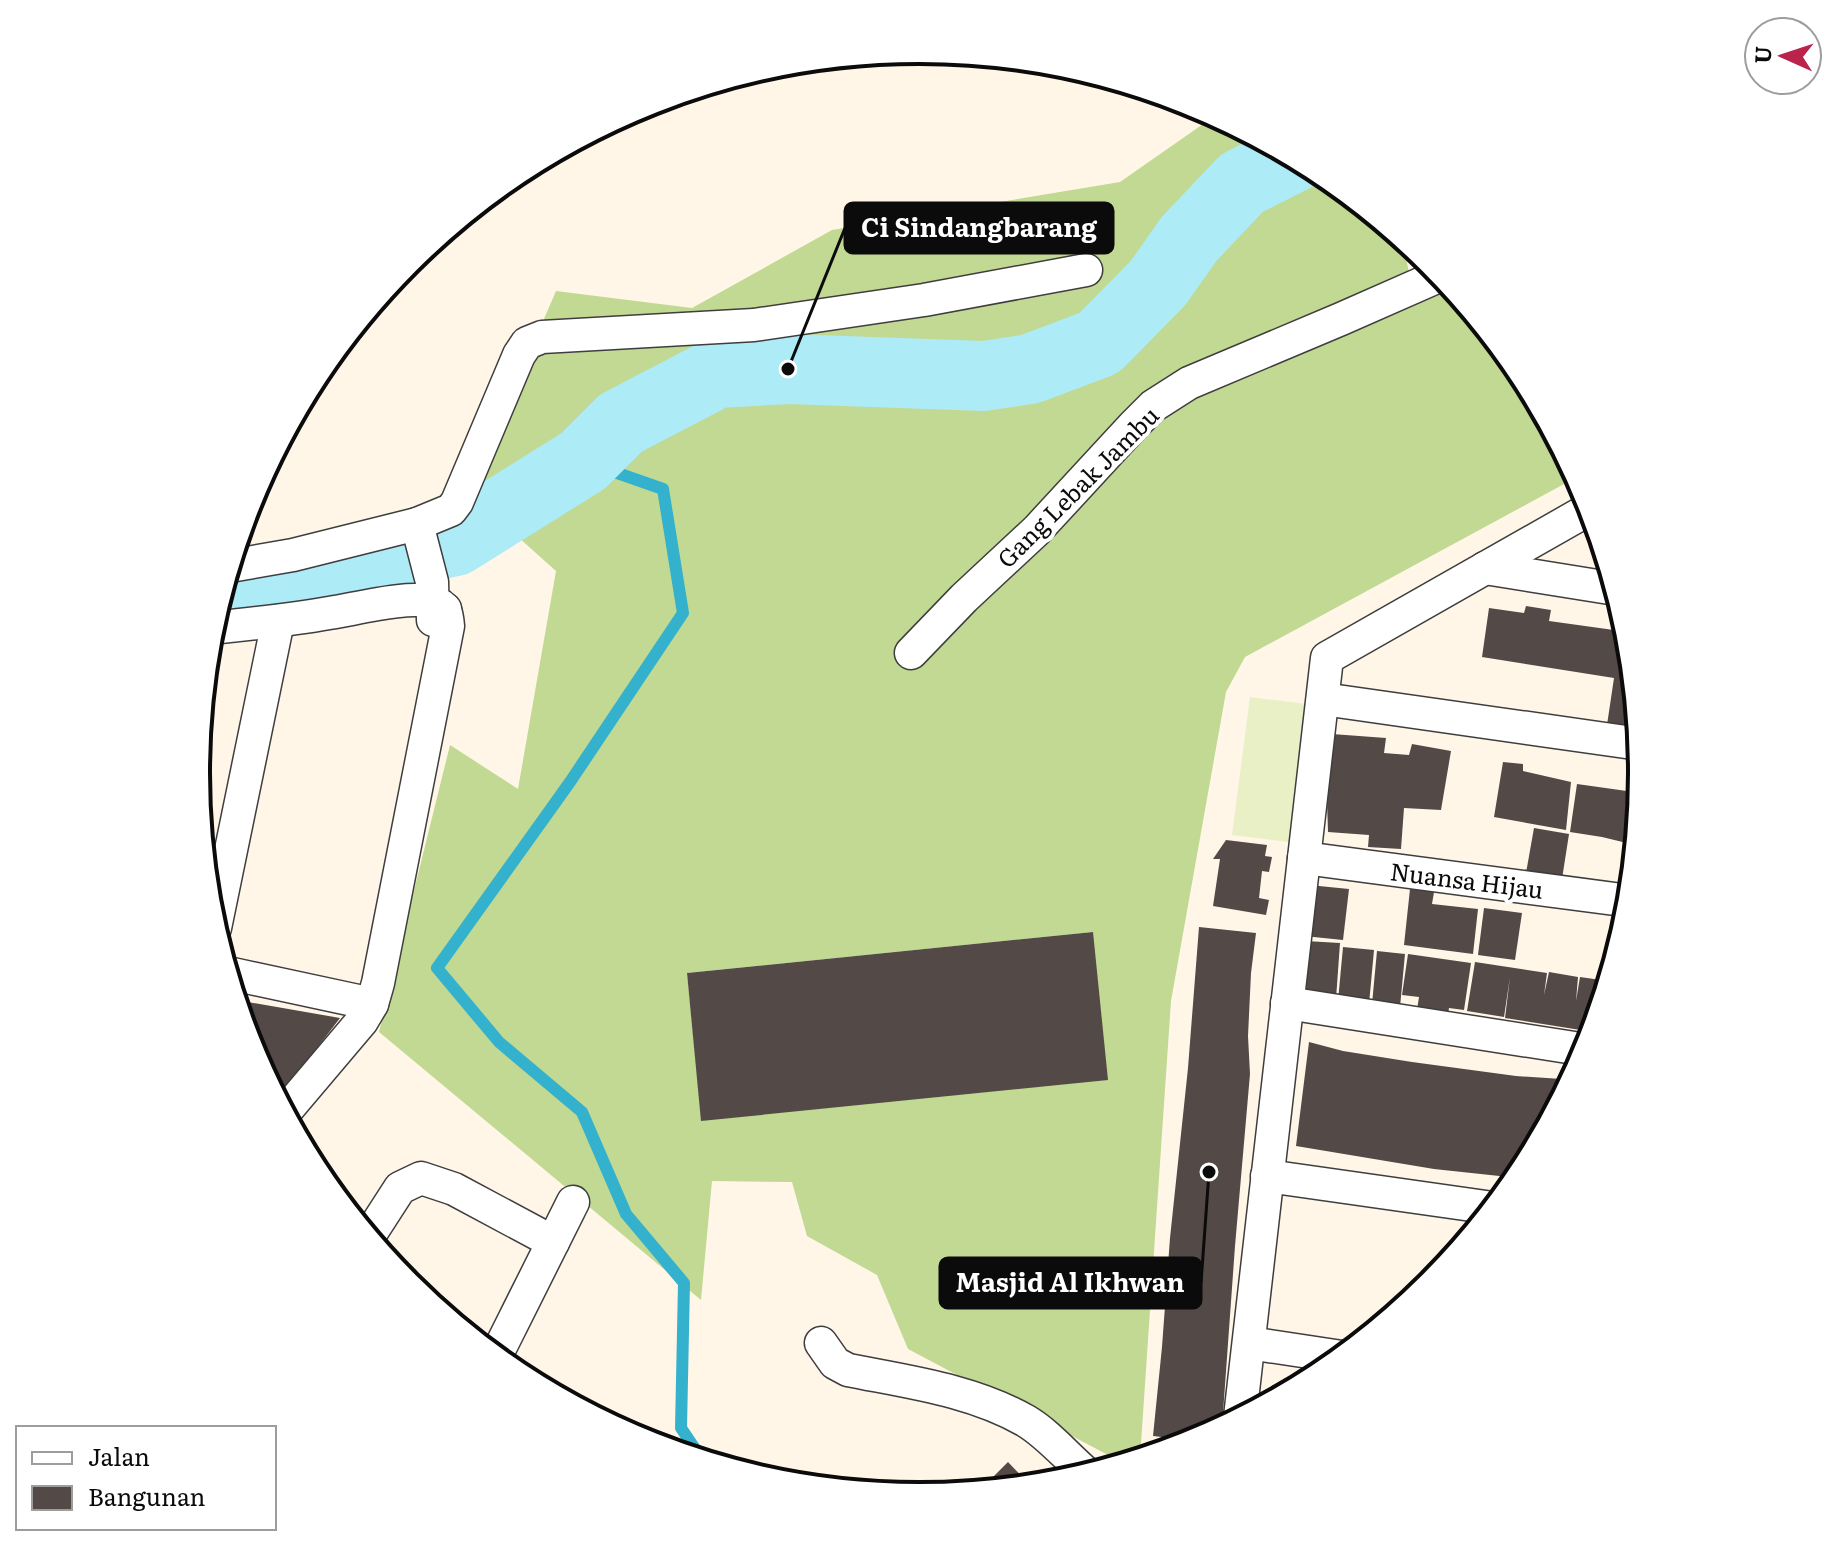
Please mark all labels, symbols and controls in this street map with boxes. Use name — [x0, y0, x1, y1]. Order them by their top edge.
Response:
north arrow — [1743, 16, 1823, 96]
text: U — [1745, 45, 1778, 64]
callout: Ci Sindangbarang — [845, 203, 1113, 253]
text: Ci Sindangbarang — [861, 206, 1097, 245]
street label: Gang Lebak Jambu — [988, 397, 1166, 575]
street label: Nuansa Hijau — [1388, 852, 1546, 906]
callout: Masjid Al Ikhwan — [940, 1258, 1201, 1308]
text: Masjid Al Ikhwan — [956, 1261, 1184, 1300]
legend — [16, 1426, 276, 1530]
text: Jalan — [88, 1438, 150, 1473]
text: Bangunan — [88, 1478, 206, 1513]

